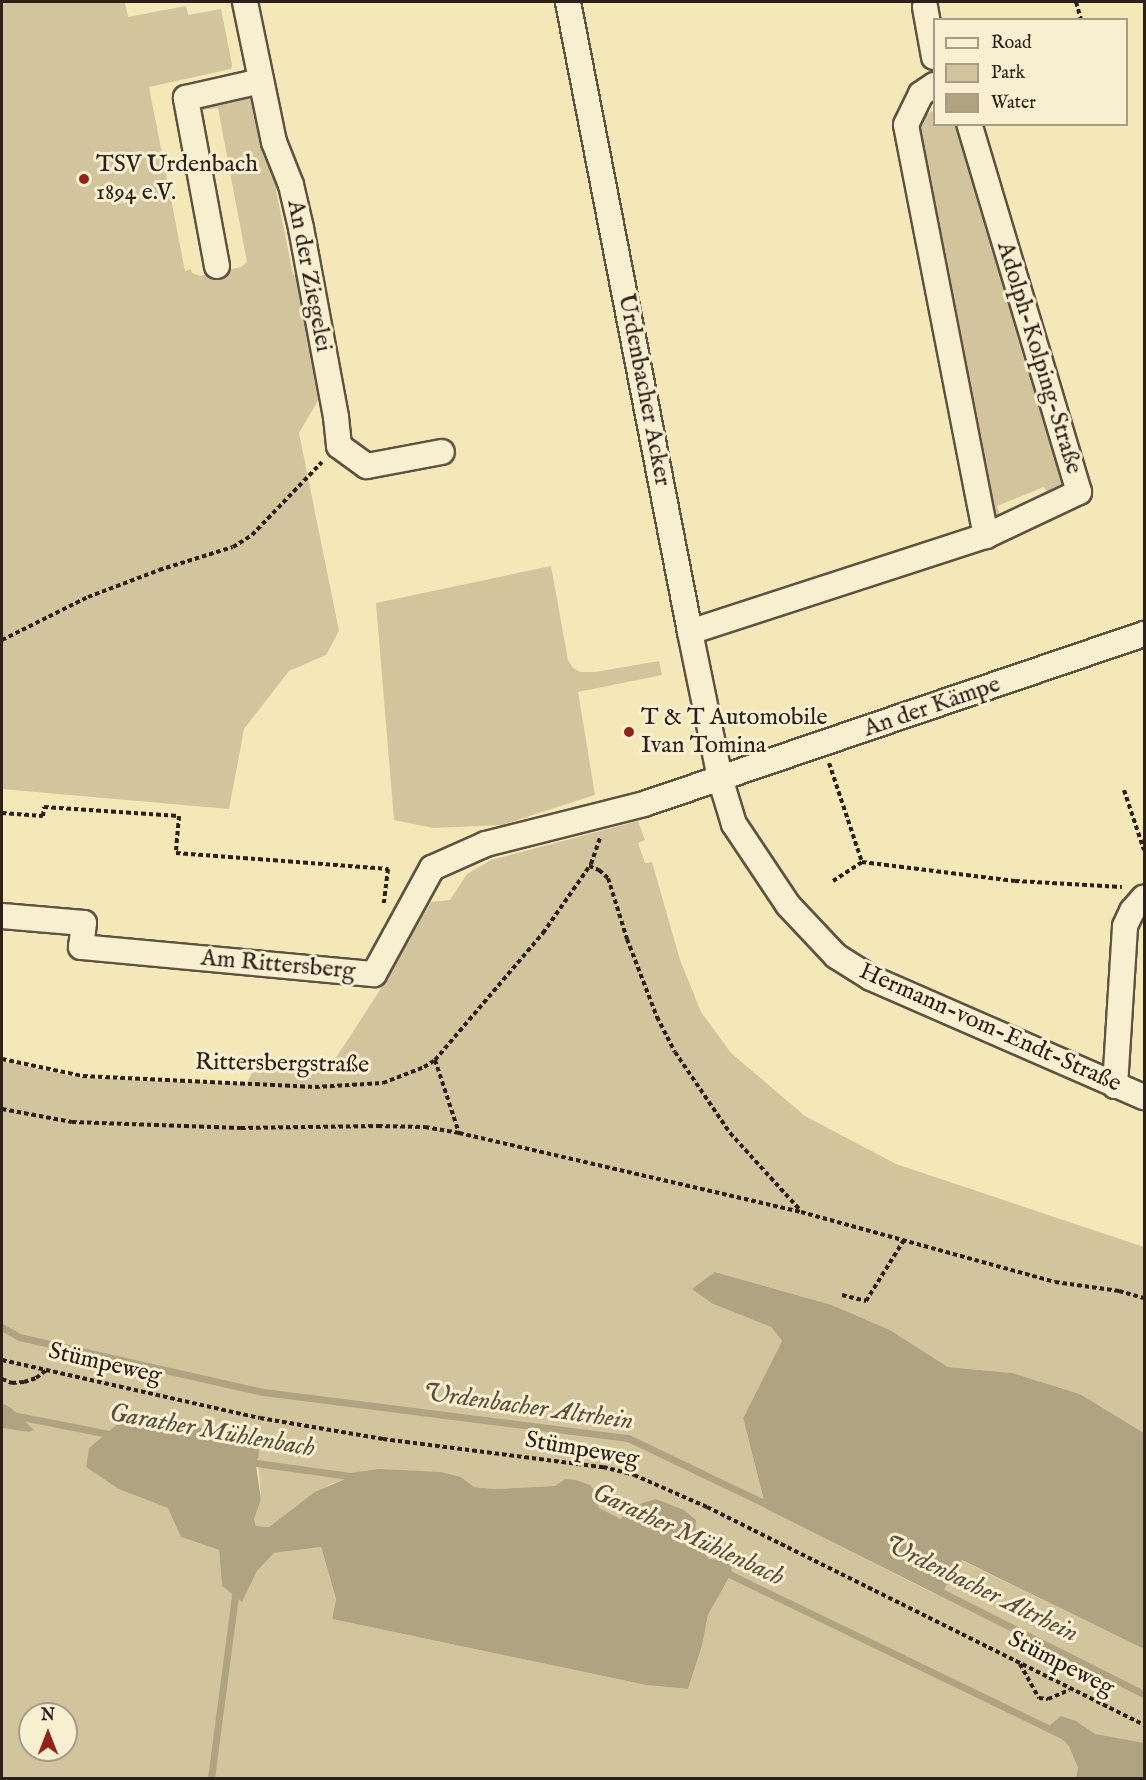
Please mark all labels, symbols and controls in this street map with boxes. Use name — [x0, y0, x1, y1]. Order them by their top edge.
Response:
legend — [933, 18, 1128, 126]
text: Road — [991, 32, 1032, 55]
text: Park — [991, 62, 1025, 85]
text: Water — [991, 92, 1036, 115]
place label: TSV Urdenbach 1894 e.V. — [96, 151, 258, 207]
marker: TSV Urdenbach 1894 e.V. — [77, 172, 91, 186]
street label: An der Ziegelei — [280, 198, 338, 354]
street label: Adolph-Kolping-Straße — [990, 238, 1088, 478]
street label: Urdenbacher Acker — [611, 291, 677, 489]
street label: An der Kämpe — [860, 670, 1004, 744]
place label: T & T Automobile Ivan Tomina — [641, 704, 827, 760]
marker: T & T Automobile Ivan Tomina — [622, 725, 636, 739]
street label: Am Rittersberg — [200, 944, 356, 986]
street label: Hermann-vom-Endt-Straße — [855, 957, 1125, 1099]
street label: Rittersbergstraße — [195, 1048, 369, 1080]
street label: Stümpeweg — [46, 1337, 164, 1391]
water label: Urdenbacher Altrhein — [421, 1377, 635, 1437]
water label: Garather Mühlenbach — [107, 1398, 317, 1464]
street label: Stümpeweg — [523, 1426, 641, 1474]
water label: Garather Mühlenbach — [587, 1477, 789, 1593]
water label: Urdenbacher Altrhein — [879, 1528, 1083, 1650]
street label: Stümpeweg — [1003, 1625, 1119, 1703]
north arrow — [18, 1702, 78, 1762]
text: N — [41, 1706, 55, 1726]

